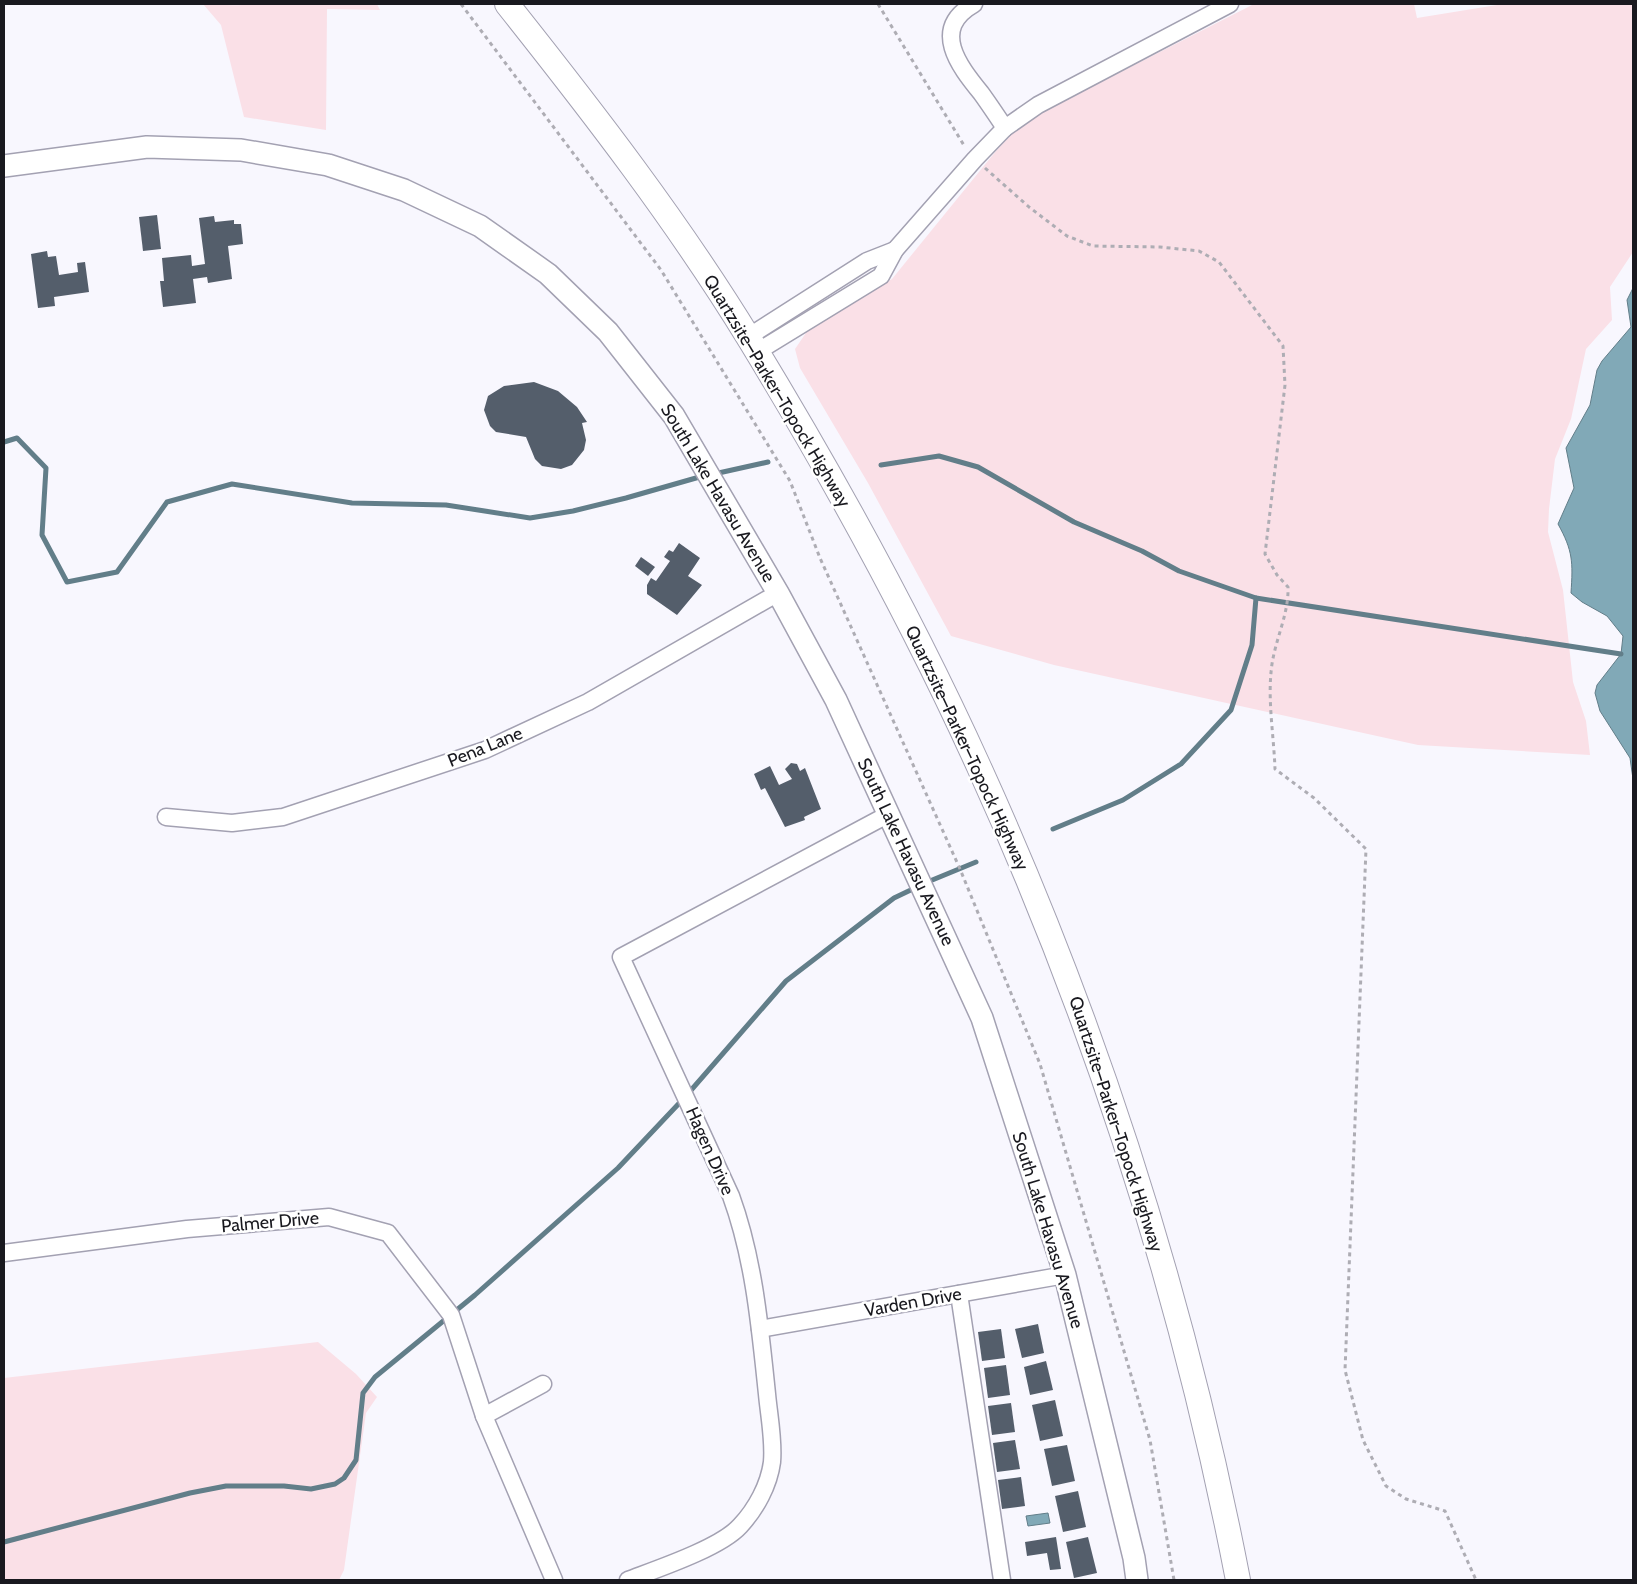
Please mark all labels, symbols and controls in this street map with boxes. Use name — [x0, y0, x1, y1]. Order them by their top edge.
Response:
street label: Quartzsite–Parker–Topock Highway — [699, 271, 855, 511]
street label: South Lake Havasu Avenue — [656, 400, 780, 586]
street label: Quartzsite–Parker–Topock Highway — [900, 622, 1034, 874]
street label: Pena Lane — [444, 722, 526, 772]
street label: South Lake Havasu Avenue — [853, 755, 959, 949]
street label: Quartzsite–Parker–Topock Highway — [1064, 993, 1168, 1255]
street label: Hagen Drive — [681, 1104, 739, 1198]
street label: South Lake Havasu Avenue — [1008, 1129, 1088, 1331]
street label: Palmer Drive — [220, 1207, 320, 1237]
street label: Varden Drive — [863, 1283, 963, 1321]

